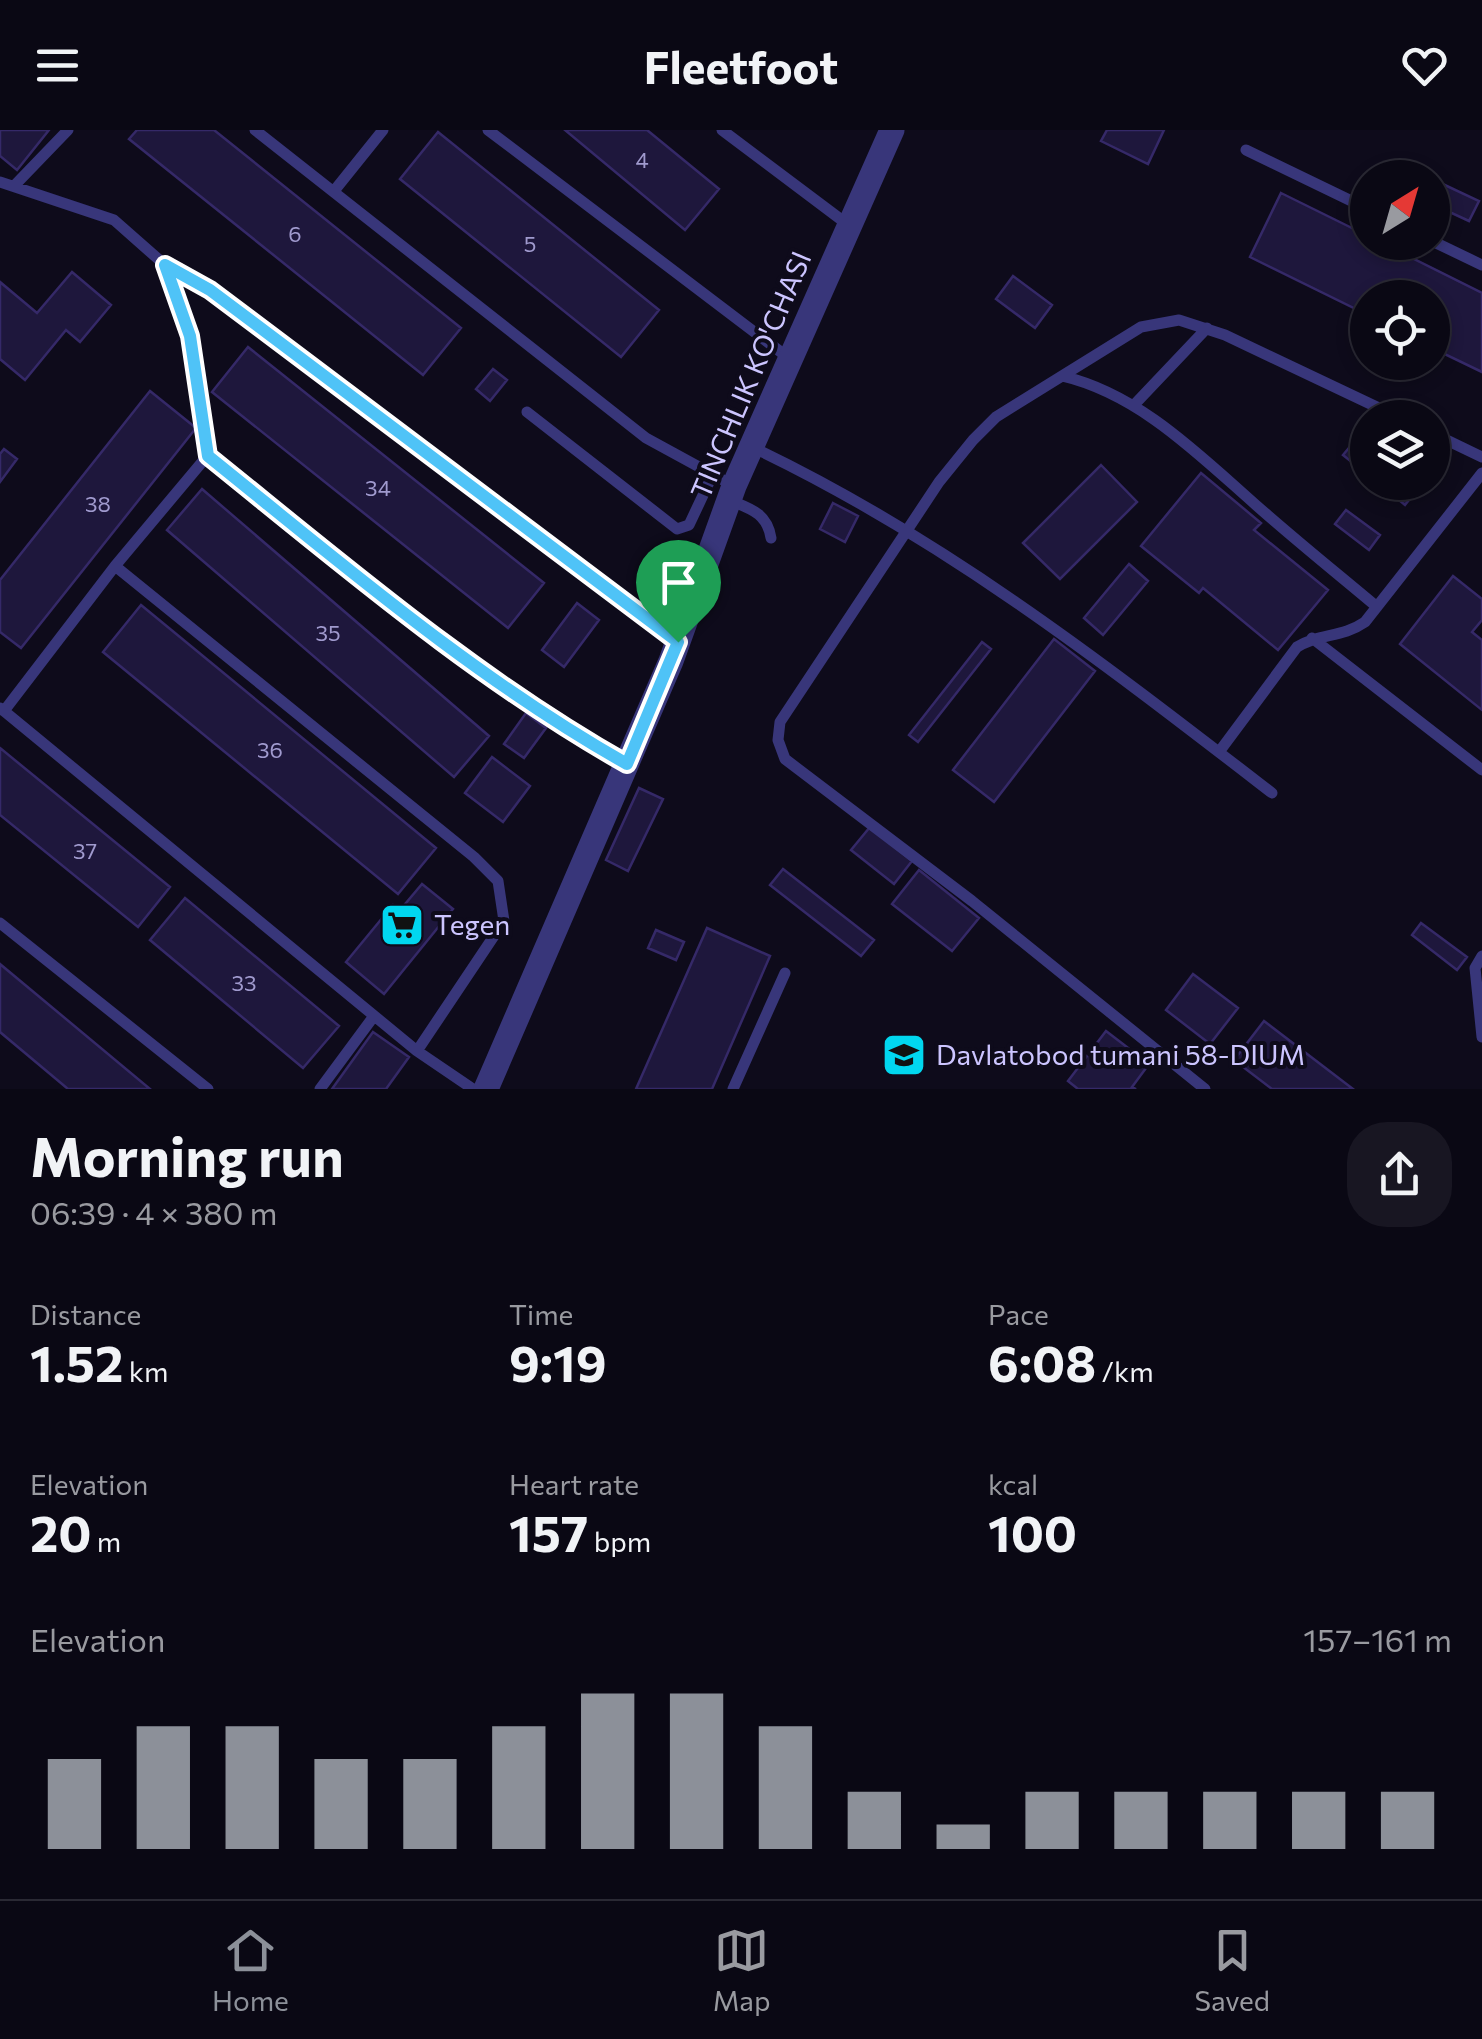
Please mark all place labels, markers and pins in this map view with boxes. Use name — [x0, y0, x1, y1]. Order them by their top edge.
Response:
pin — [636, 540, 721, 643]
supermarket icon: Tegen — [379, 902, 425, 948]
place label: Tegen — [434, 907, 510, 941]
school or university icon: Davlatobod tumani 58-DIUM — [881, 1032, 927, 1078]
place label: Davlatobod tumani 58-DIUM — [936, 1037, 1305, 1071]

